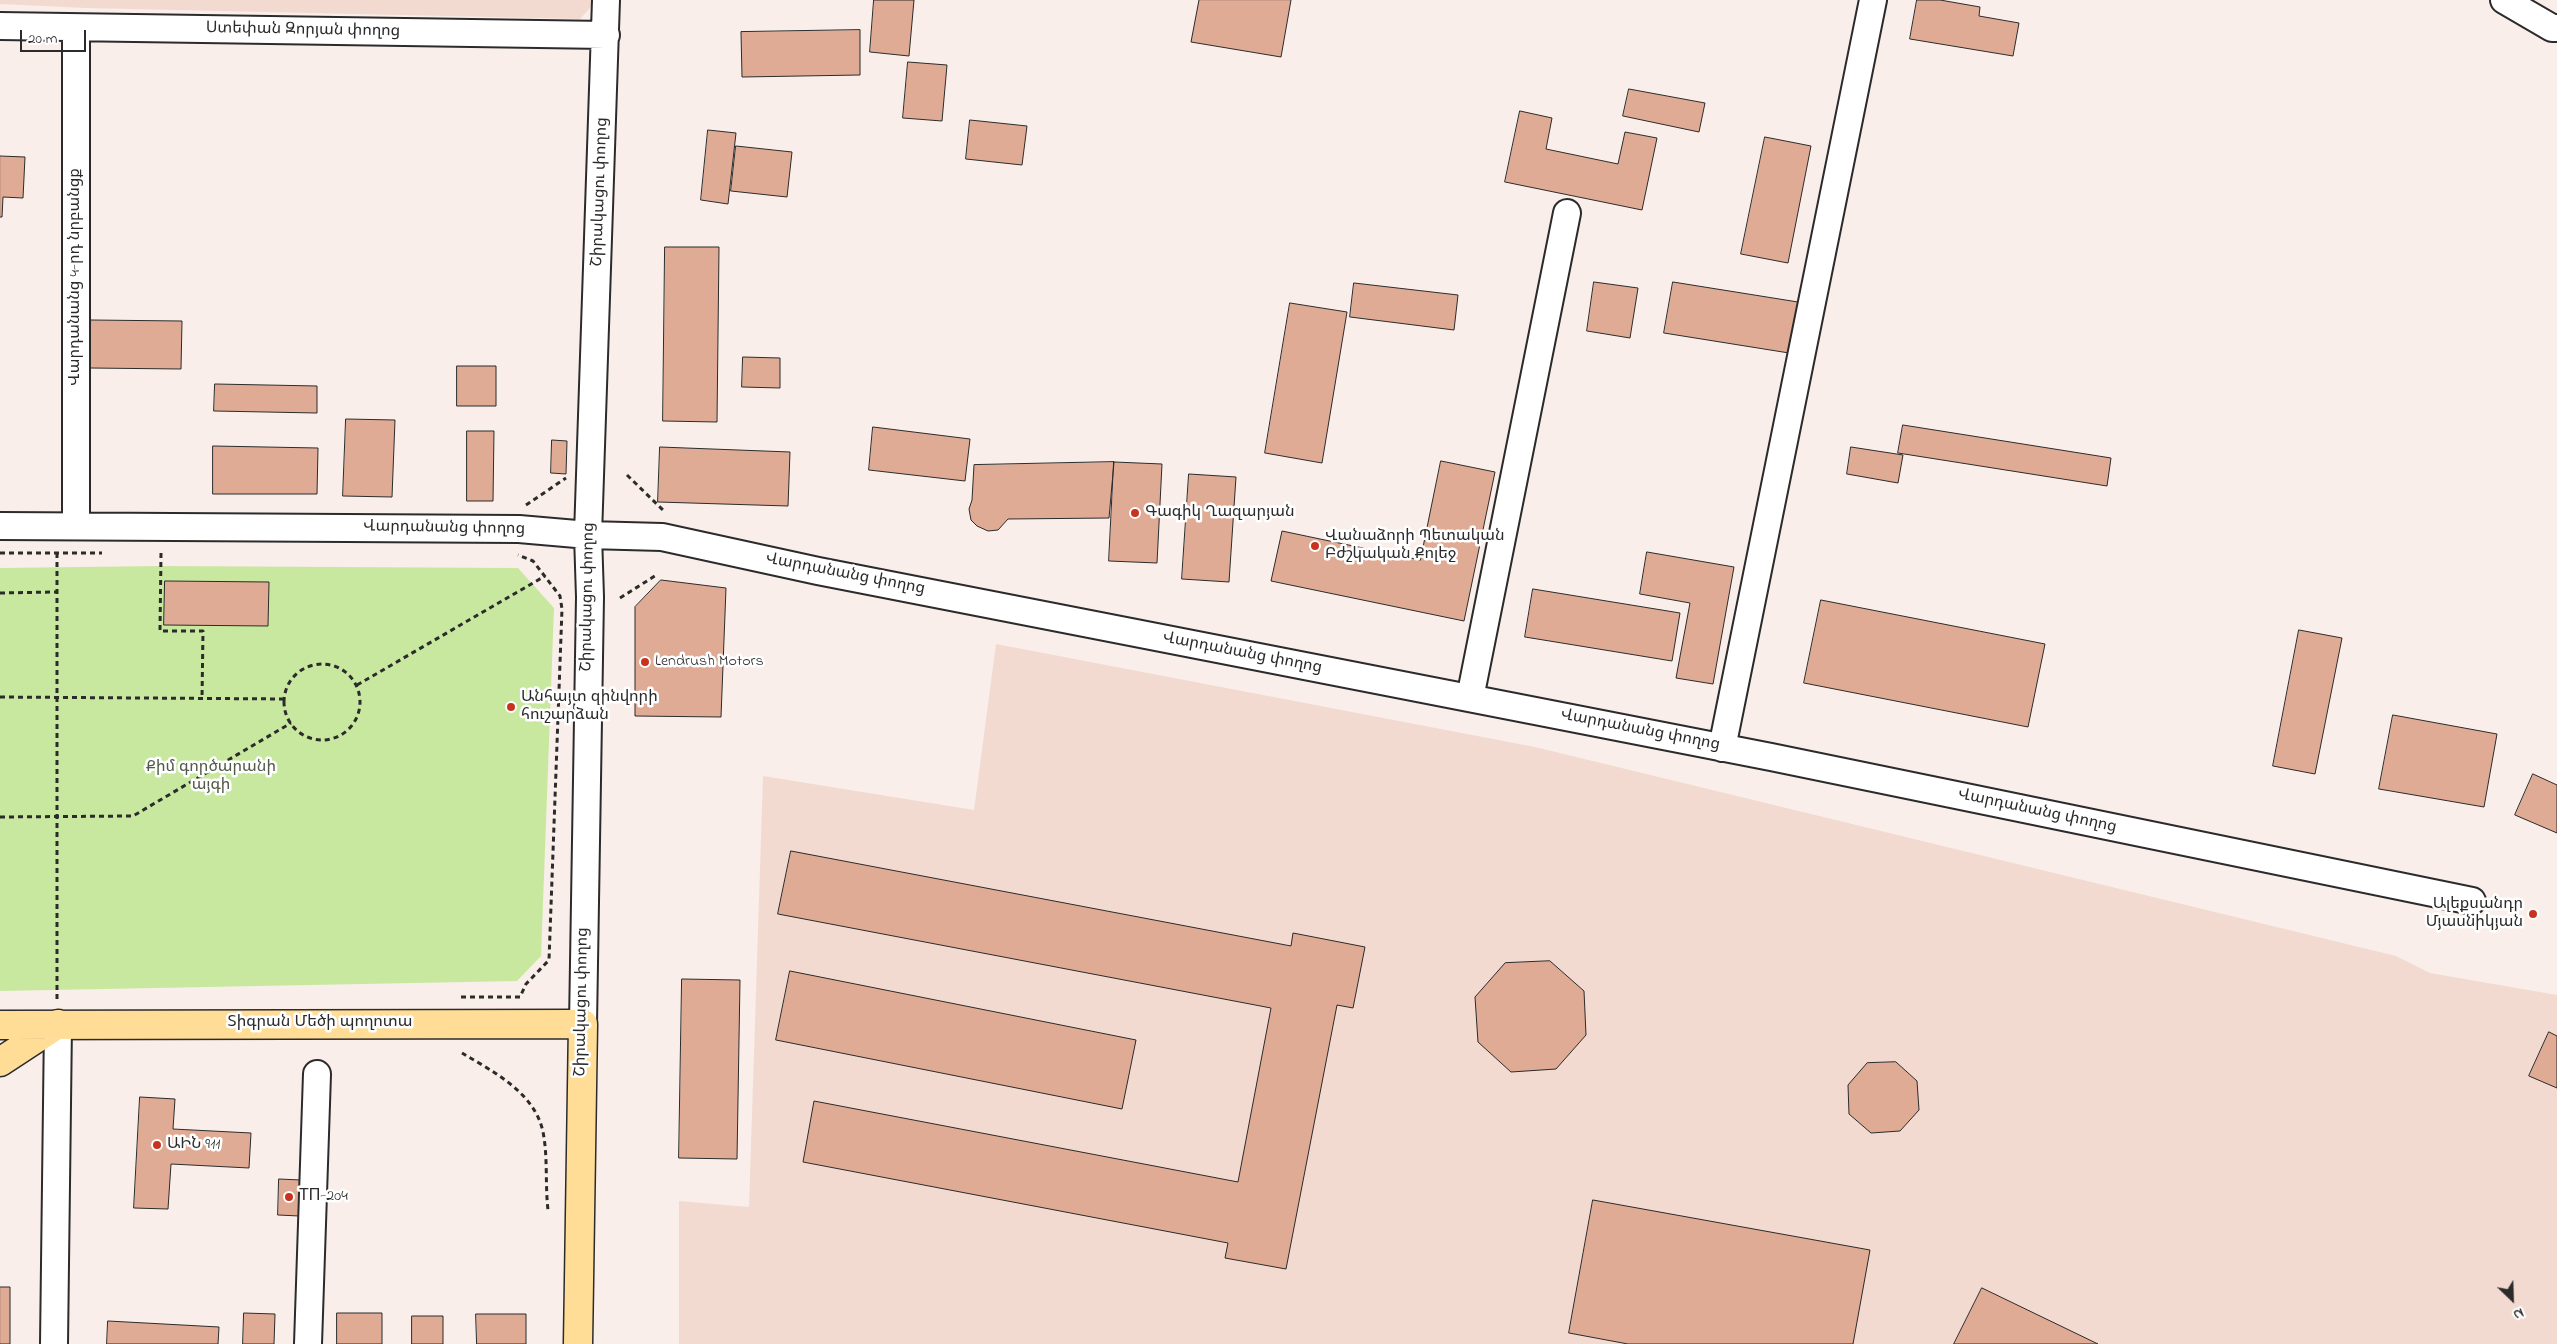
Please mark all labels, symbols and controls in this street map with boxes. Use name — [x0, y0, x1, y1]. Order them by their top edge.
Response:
scale bar — [22, 20, 89, 52]
street label: Ստեփան Զորյան փողոց — [206, 20, 400, 42]
text: 20 m — [28, 28, 57, 50]
street label: Շիրակացու փողոց — [589, 117, 613, 267]
street label: Վարդանանց 4-րդ նրբանցք — [66, 168, 86, 386]
place label: Գագիկ Ղազարյան — [1145, 503, 1295, 523]
marker: Գագիկ Ղազարյան — [1129, 507, 1141, 519]
street label: Վարդանանց փողոց — [363, 518, 525, 540]
street label: Շիրակացու փողոց — [578, 522, 600, 672]
place label: Վանաձորի Պետական Բժշկական Քոլեջ — [1325, 527, 1505, 565]
marker: Վանաձորի Պետական Բժշկական Քոլեջ — [1309, 540, 1321, 552]
street label: Վարդանանց փողոց — [764, 550, 926, 600]
street label: Վարդանանց փողոց — [1161, 629, 1323, 679]
place label: Lendrush Motors — [655, 652, 764, 672]
marker: Lendrush Motors — [639, 656, 651, 668]
place label: Անհայտ զինվորի հուշարձան — [521, 688, 658, 726]
marker: Անհայտ զինվորի հուշարձան — [505, 701, 517, 713]
street label: Վարդանանց փողոց — [1559, 706, 1721, 756]
park label: Քիմ գործարանի այգի — [146, 758, 276, 796]
street label: Վարդանանց փողոց — [1956, 786, 2118, 838]
place label: Ալեքսանդր Մյասնիկյան — [2426, 895, 2523, 933]
marker: Ալեքսանդր Մյասնիկյան — [2527, 908, 2539, 920]
street label: Շիրակացու փողոց — [572, 927, 594, 1077]
street label: Տիգրան Մեծի պողոտա — [228, 1013, 412, 1033]
place label: ԱԻՆ 911 — [167, 1135, 220, 1155]
marker: ԱԻՆ 911 — [151, 1139, 163, 1151]
place label: ТП-204 — [299, 1187, 348, 1207]
marker: ТП-204 — [283, 1191, 295, 1203]
north arrow — [2487, 1274, 2537, 1324]
text: N — [2510, 1302, 2527, 1325]

